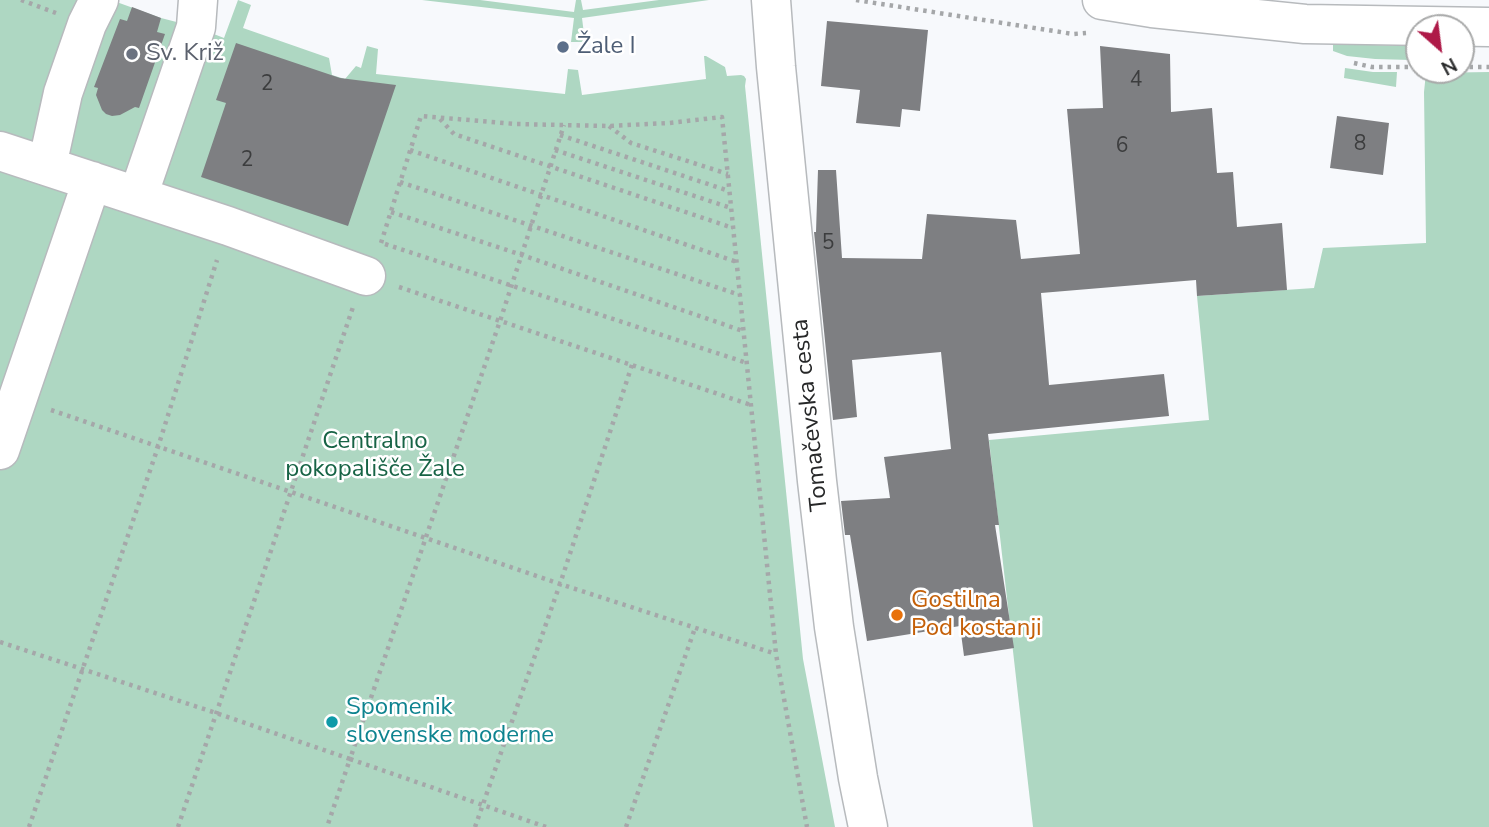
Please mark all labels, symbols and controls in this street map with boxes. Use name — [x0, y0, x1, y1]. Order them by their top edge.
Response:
north arrow — [1405, 14, 1475, 84]
place label: Žale I — [577, 33, 636, 61]
marker: Žale I — [555, 39, 571, 55]
place label: Sv. Križ — [146, 40, 224, 68]
marker: Sv. Križ — [124, 46, 140, 62]
text: N — [1437, 51, 1461, 81]
house number: 4 — [1130, 68, 1142, 94]
house number: 2 — [261, 72, 273, 98]
house number: 8 — [1354, 132, 1366, 158]
house number: 6 — [1116, 134, 1128, 160]
house number: 2 — [241, 148, 253, 174]
house number: 5 — [822, 231, 834, 257]
street label: Tomačevska cesta — [787, 317, 835, 513]
park label: Centralno pokopališče Žale — [285, 428, 465, 484]
place label: Gostilna Pod kostanji — [911, 587, 1042, 643]
marker: Gostilna Pod kostanji — [889, 607, 905, 623]
place label: Spomenik slovenske moderne — [346, 694, 554, 750]
marker: Spomenik slovenske moderne — [324, 714, 340, 730]

